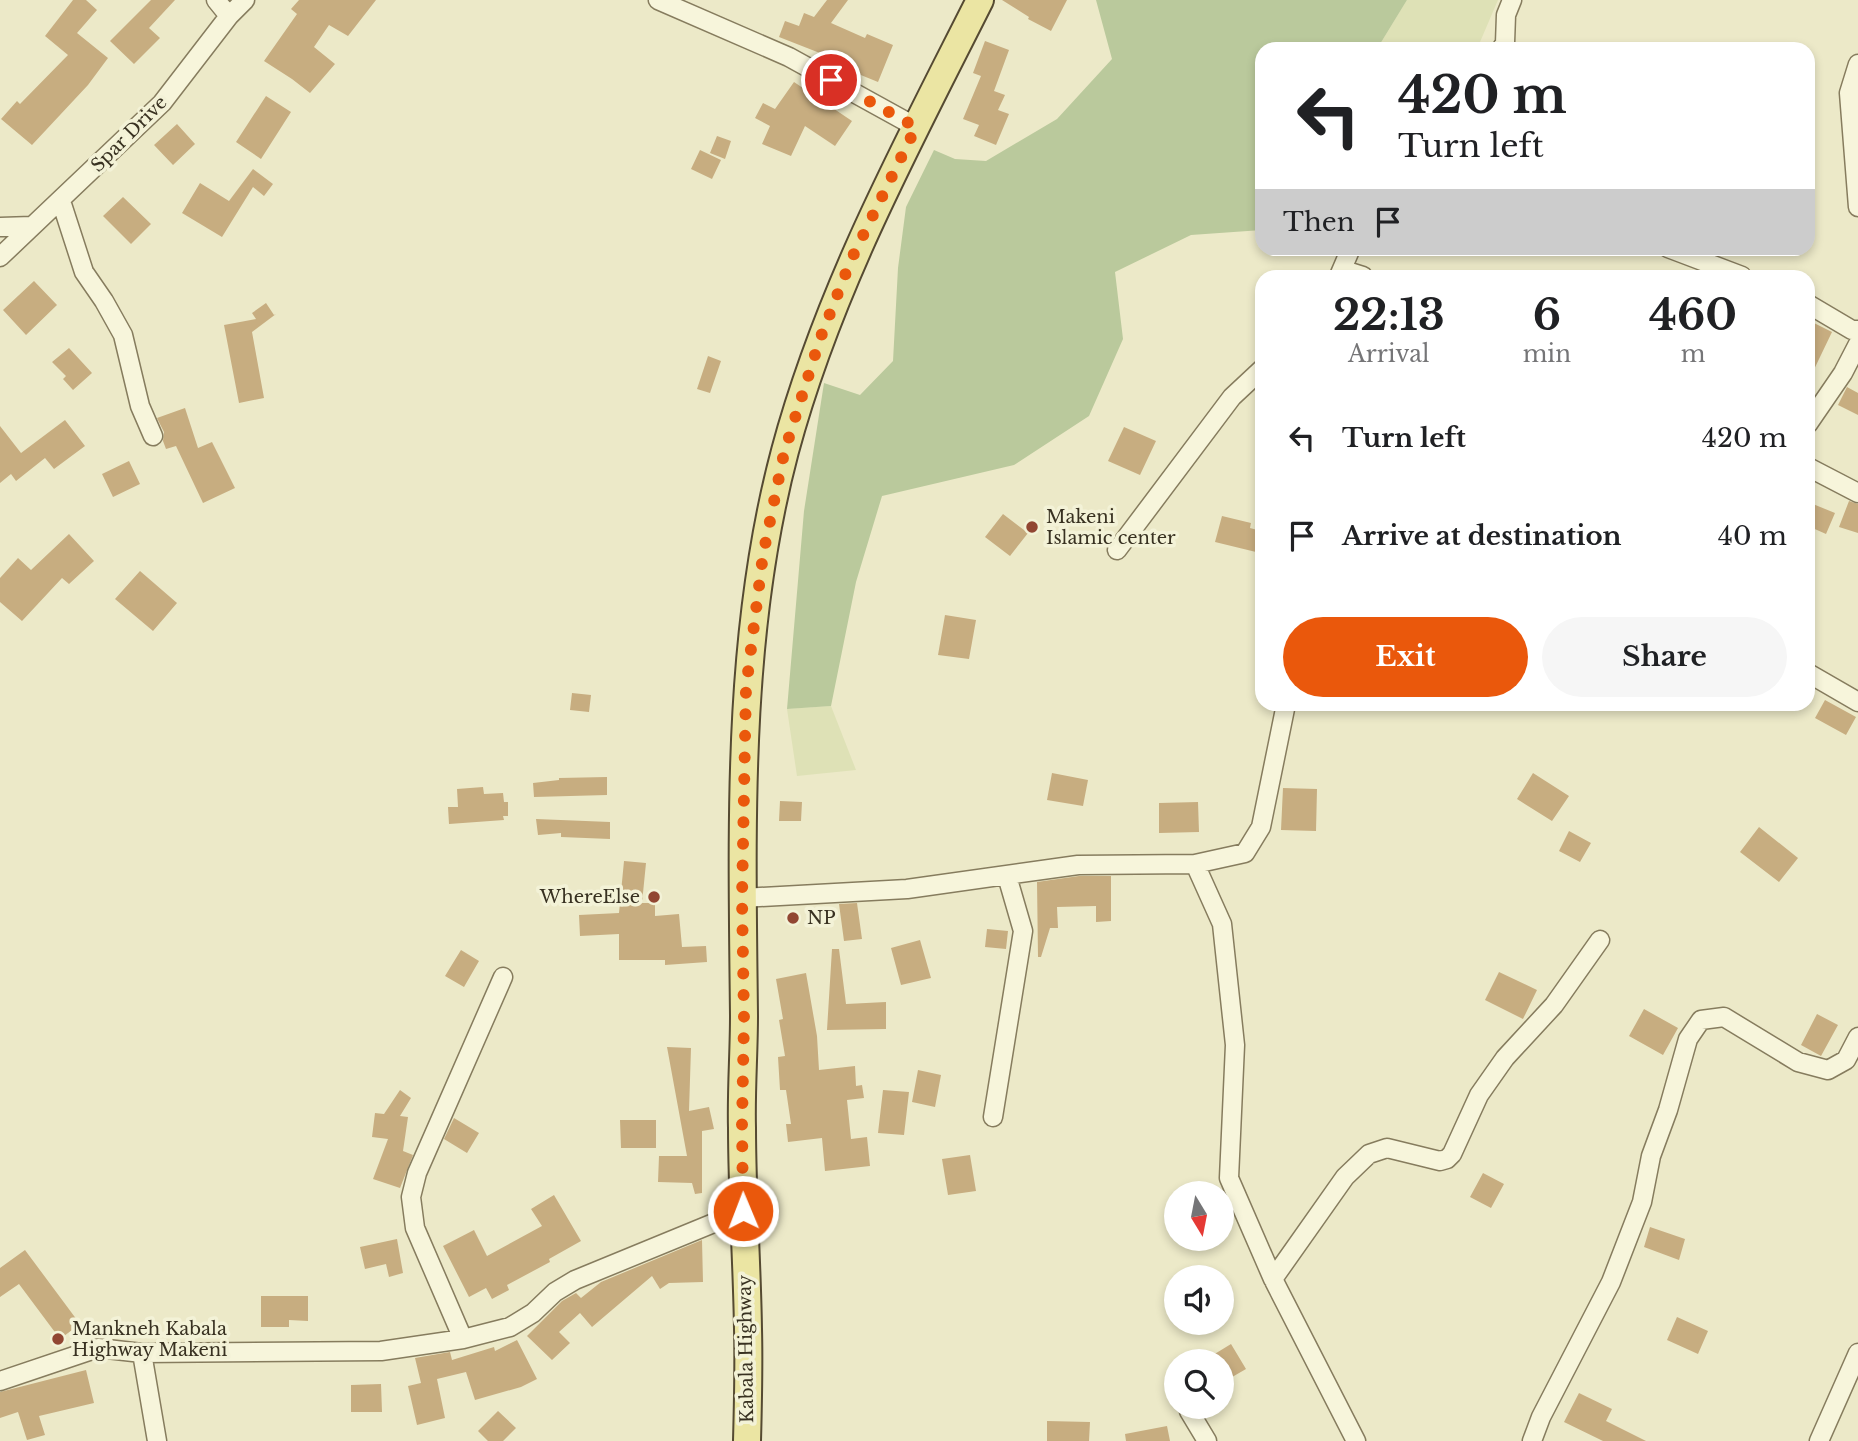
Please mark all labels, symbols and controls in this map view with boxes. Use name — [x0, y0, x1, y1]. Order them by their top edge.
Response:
pin — [801, 50, 861, 110]
icon: arrive — [812, 61, 850, 99]
text: 420 m — [1398, 65, 1567, 126]
icon: left — [1283, 70, 1374, 161]
street label: Spar Drive — [86, 91, 172, 177]
text: Turn left — [1398, 126, 1544, 166]
icon: arrive — [1369, 203, 1407, 241]
text: Then — [1283, 206, 1355, 238]
text: 22:13 — [1333, 289, 1445, 341]
text: 6 — [1533, 289, 1561, 341]
text: 460 — [1649, 289, 1737, 341]
text: Arrival — [1348, 340, 1430, 368]
text: min — [1523, 340, 1571, 368]
text: m — [1681, 340, 1705, 368]
icon: left — [1283, 419, 1321, 457]
text: Turn left — [1342, 422, 1466, 454]
text: 420 m — [1702, 422, 1787, 454]
place label: Makeni Islamic center — [1046, 506, 1176, 549]
icon: arrive — [1283, 517, 1321, 555]
marker: Makeni Islamic center — [1024, 519, 1040, 535]
text: Arrive at destination — [1342, 520, 1622, 552]
text: 40 m — [1718, 520, 1787, 552]
button: Exit — [1283, 617, 1528, 697]
button: Share — [1542, 617, 1787, 697]
place label: WhereElse — [539, 886, 640, 908]
marker: WhereElse — [646, 889, 662, 905]
place label: NP — [807, 907, 836, 929]
marker: NP — [785, 910, 801, 926]
position arrow — [706, 1174, 780, 1248]
north arrow — [1164, 1181, 1234, 1251]
map controls — [1164, 1181, 1234, 1419]
button: sound — [1164, 1265, 1234, 1335]
street label: Kabala Highway — [734, 1274, 758, 1423]
place label: Mankneh Kabala Highway Makeni — [72, 1318, 227, 1361]
marker: Mankneh Kabala Highway Makeni — [50, 1331, 66, 1347]
button: search — [1164, 1349, 1234, 1419]

